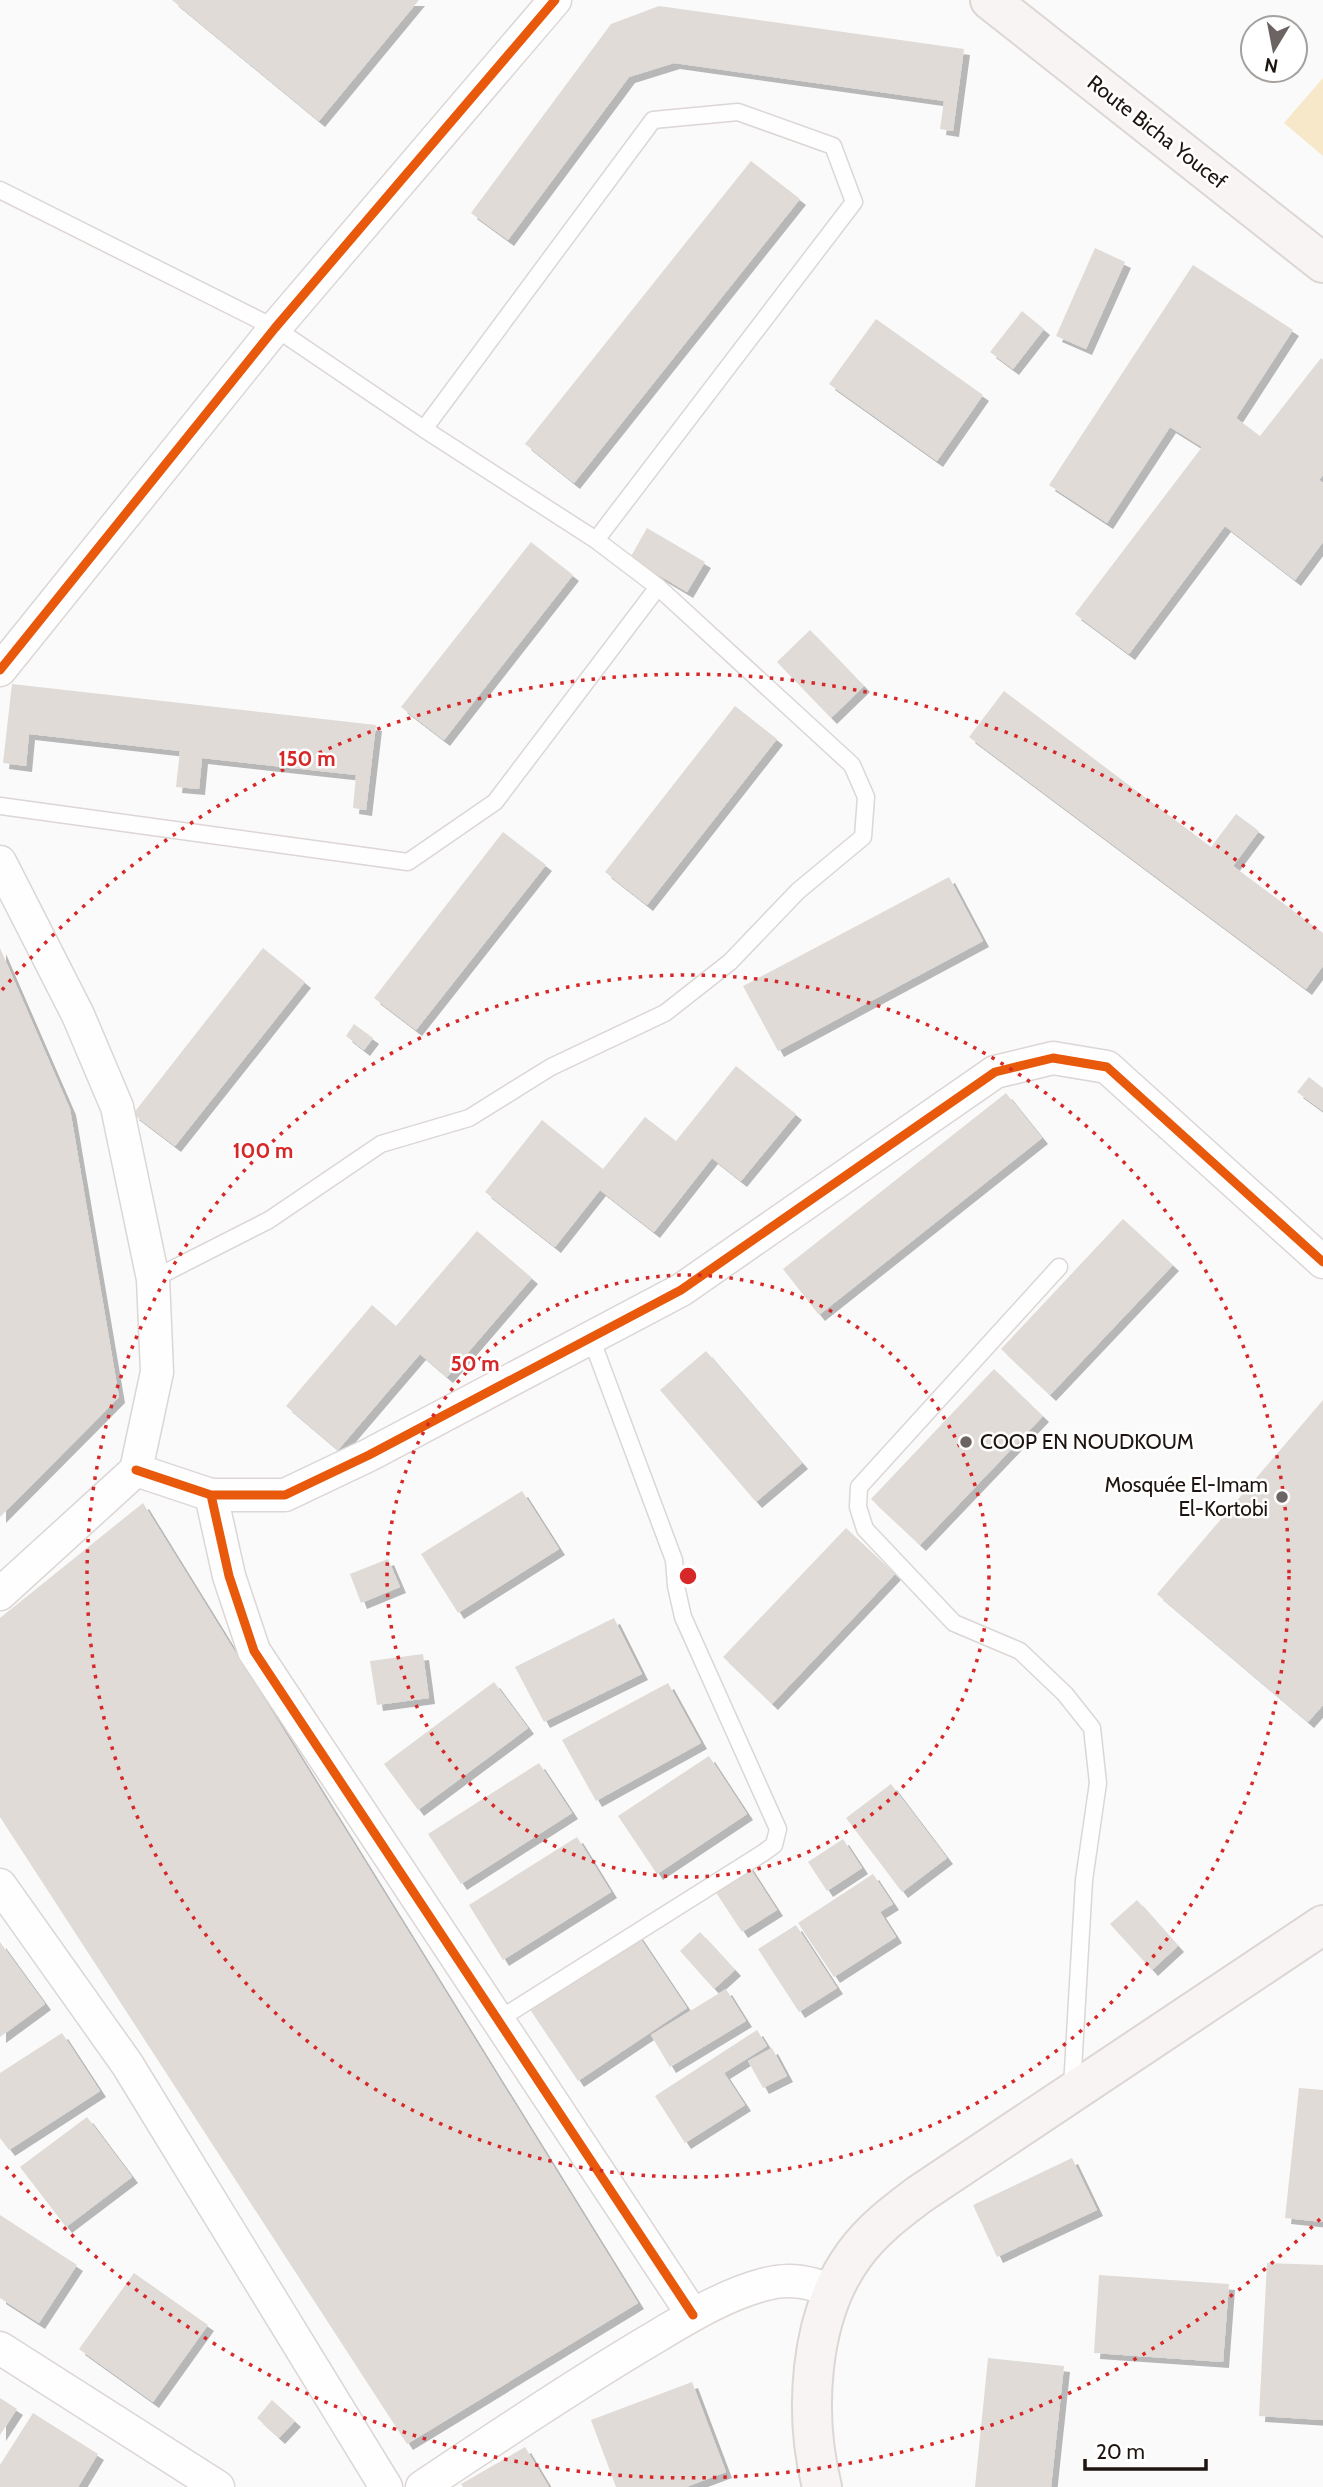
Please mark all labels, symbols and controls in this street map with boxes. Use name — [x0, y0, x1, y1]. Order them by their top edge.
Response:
north arrow — [1239, 14, 1309, 84]
text: N — [1263, 53, 1280, 78]
street label: Route Bicha Youcef — [1083, 70, 1232, 194]
text: 150 m — [279, 746, 335, 771]
text: 100 m — [233, 1138, 293, 1163]
text: 50 m — [450, 1351, 500, 1376]
place label: COOP EN NOUDKOUM — [980, 1429, 1194, 1454]
marker: COOP EN NOUDKOUM — [958, 1434, 974, 1450]
place label: Mosquée El-Imam El-Kortobi — [1104, 1472, 1268, 1521]
marker: Mosquée El-Imam El-Kortobi — [1274, 1489, 1290, 1505]
centre of rings — [676, 1564, 700, 1588]
scale bar — [1085, 2428, 1206, 2472]
text: 20 m — [1096, 2439, 1145, 2464]

